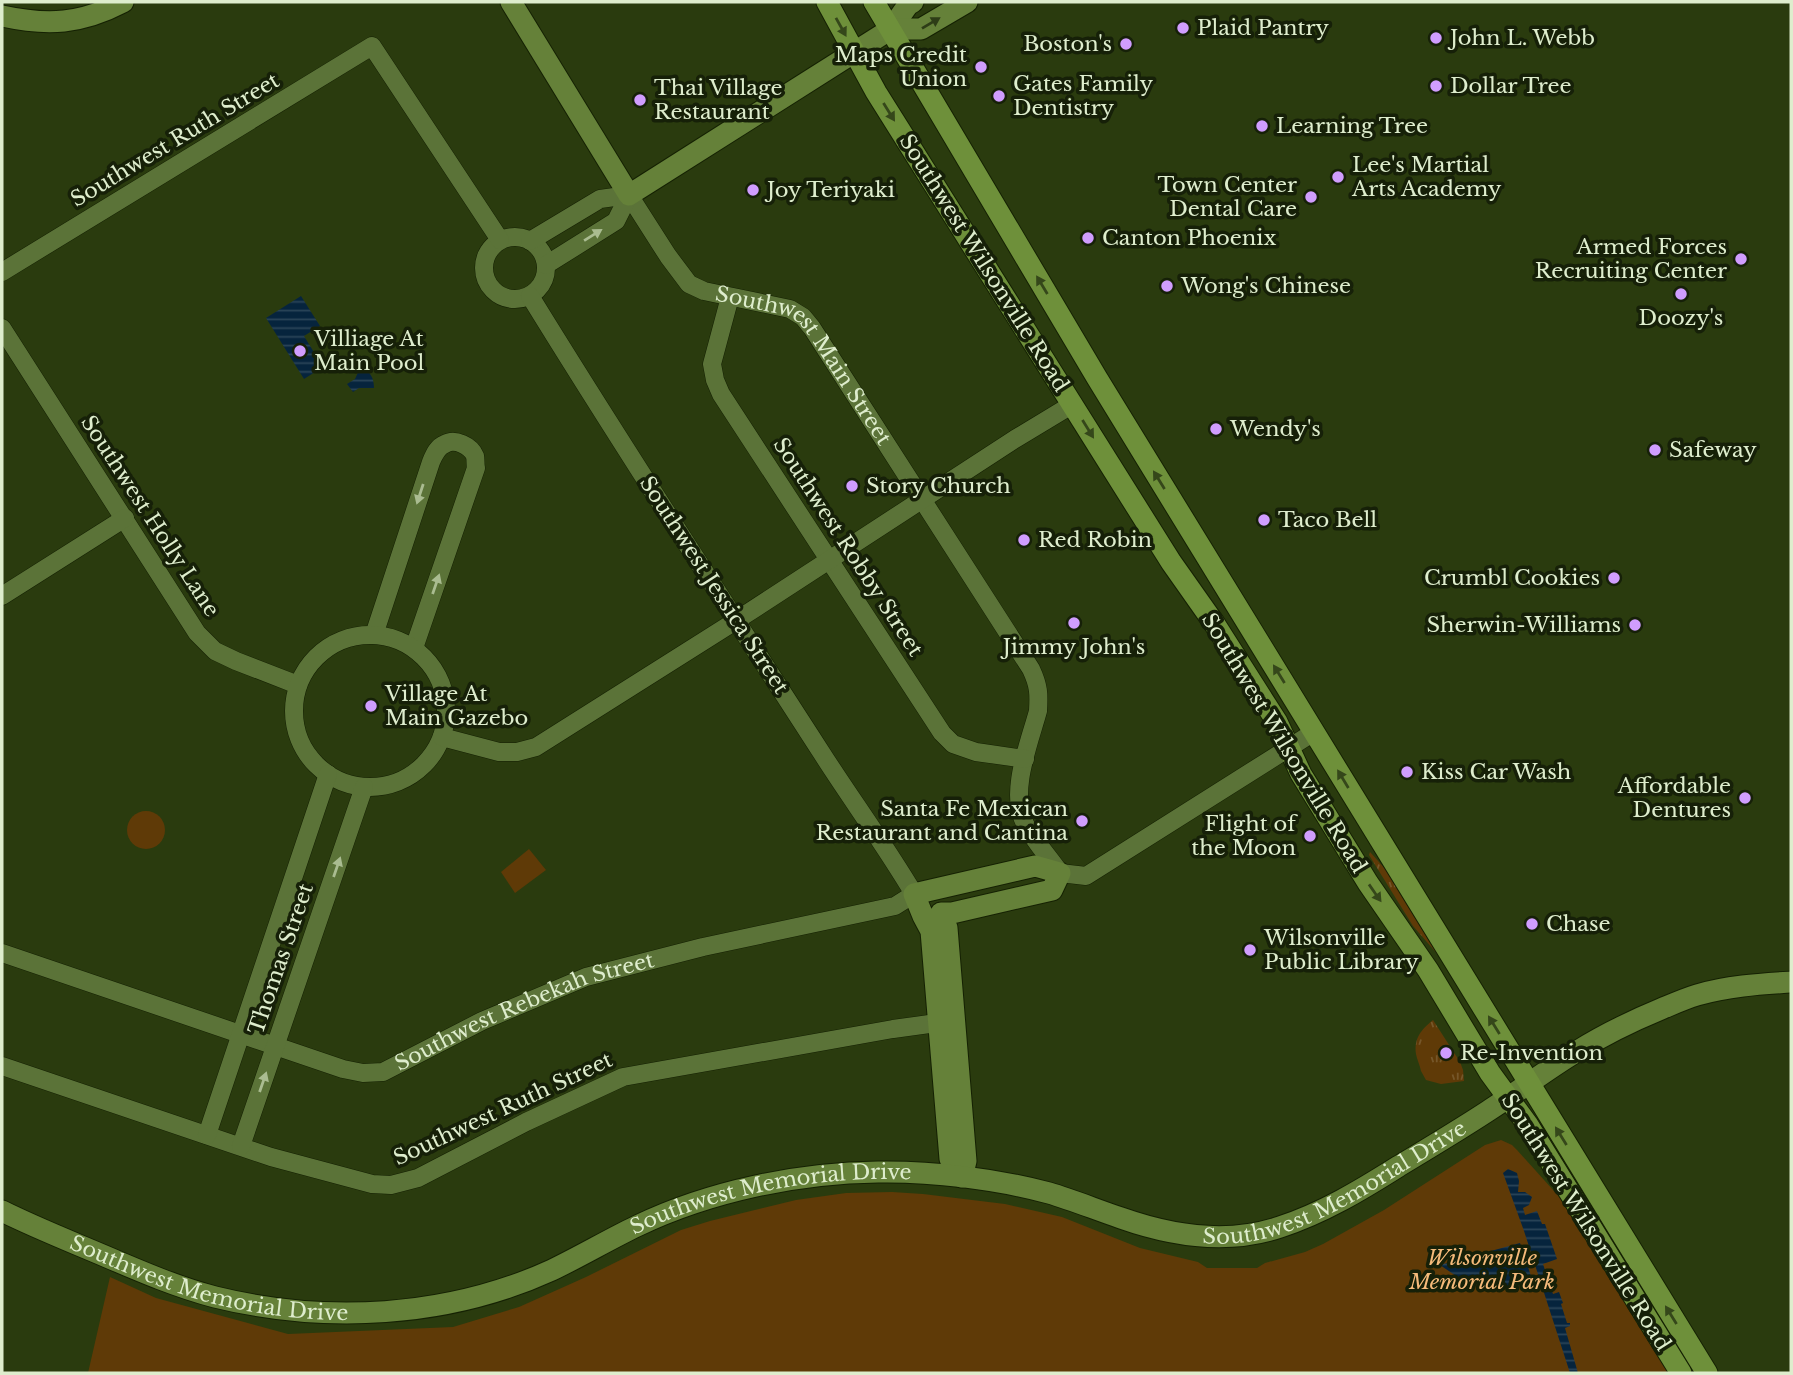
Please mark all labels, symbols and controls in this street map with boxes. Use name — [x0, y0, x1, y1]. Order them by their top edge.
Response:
place label: Plaid Pantry — [1197, 15, 1329, 41]
one-way arrow — [835, 17, 847, 37]
one-way arrow — [922, 17, 941, 29]
marker: Plaid Pantry — [1175, 20, 1191, 36]
place label: John L. Webb — [1447, 25, 1595, 51]
marker: John L. Webb — [1428, 30, 1444, 46]
place label: Boston's — [1023, 31, 1112, 57]
marker: Boston's — [1118, 36, 1134, 52]
place label: Maps Credit Union — [835, 42, 967, 92]
marker: Maps Credit Union — [973, 59, 989, 75]
street label: Southwest Ruth Street — [66, 67, 284, 213]
place label: Gates Family Dentistry — [1013, 71, 1154, 121]
place label: Dollar Tree — [1450, 73, 1572, 99]
place label: Thai Village Restaurant — [654, 75, 783, 125]
marker: Dollar Tree — [1428, 78, 1444, 94]
marker: Gates Family Dentistry — [991, 88, 1007, 104]
marker: Thai Village Restaurant — [632, 92, 648, 108]
one-way arrow — [882, 102, 895, 122]
place label: Learning Tree — [1276, 113, 1428, 139]
marker: Learning Tree — [1254, 118, 1270, 134]
street label: Southwest Wilsonville Road — [894, 129, 1074, 397]
place label: Lee's Martial Arts Academy — [1351, 152, 1502, 202]
marker: Lee's Martial Arts Academy — [1330, 169, 1346, 185]
place label: Town Center Dental Care — [1157, 172, 1297, 222]
place label: Joy Teriyaki — [764, 177, 895, 203]
marker: Joy Teriyaki — [745, 182, 761, 198]
marker: Town Center Dental Care — [1303, 189, 1319, 205]
place label: Canton Phoenix — [1102, 225, 1276, 251]
one-way arrow — [584, 229, 603, 242]
marker: Canton Phoenix — [1080, 230, 1096, 246]
place label: Armed Forces Recruiting Center — [1535, 234, 1727, 284]
marker: Armed Forces Recruiting Center — [1733, 251, 1749, 267]
place label: Wong's Chinese — [1180, 273, 1351, 299]
one-way arrow — [1035, 276, 1048, 295]
marker: Wong's Chinese — [1159, 278, 1175, 294]
street label: Southwest Main Street — [713, 281, 897, 450]
marker: Doozy's — [1673, 286, 1689, 302]
place label: Doozy's — [1639, 305, 1723, 331]
place label: Villiage At Main Pool — [313, 326, 424, 376]
marker: Villiage At Main Pool — [292, 343, 308, 359]
street label: Southwest Holly Lane — [75, 410, 225, 622]
place label: Wendy's — [1229, 416, 1321, 442]
one-way arrow — [1082, 419, 1095, 439]
marker: Wendy's — [1208, 421, 1224, 437]
street label: Southwest Robby Street — [768, 433, 929, 661]
place label: Safeway — [1669, 437, 1757, 463]
marker: Safeway — [1647, 442, 1663, 458]
one-way arrow — [1153, 470, 1166, 490]
street label: Southwest Jessica Street — [634, 471, 794, 699]
place label: Story Church — [866, 473, 1011, 499]
marker: Story Church — [844, 478, 860, 494]
one-way arrow — [414, 483, 425, 504]
place label: Taco Bell — [1278, 507, 1377, 533]
marker: Taco Bell — [1256, 512, 1272, 528]
place label: Red Robin — [1038, 527, 1152, 553]
marker: Red Robin — [1016, 532, 1032, 548]
place label: Crumbl Cookies — [1424, 565, 1600, 591]
marker: Crumbl Cookies — [1606, 570, 1622, 586]
one-way arrow — [431, 573, 442, 594]
street label: Southwest Wilsonville Road — [1196, 608, 1372, 878]
place label: Sherwin-Williams — [1426, 612, 1621, 638]
marker: Jimmy John's — [1066, 615, 1082, 631]
marker: Sherwin-Williams — [1627, 617, 1643, 633]
place label: Jimmy John's — [1000, 634, 1145, 660]
one-way arrow — [1272, 664, 1285, 683]
place label: Village At Main Gazebo — [384, 681, 528, 731]
marker: Village At Main Gazebo — [363, 698, 379, 714]
place label: Kiss Car Wash — [1421, 759, 1571, 785]
marker: Kiss Car Wash — [1399, 764, 1415, 780]
one-way arrow — [1337, 770, 1350, 789]
place label: Affordable Dentures — [1617, 773, 1731, 823]
marker: Affordable Dentures — [1737, 790, 1753, 806]
place label: Santa Fe Mexican Restaurant and Cantina — [816, 796, 1068, 846]
place label: Flight of the Moon — [1191, 811, 1298, 861]
marker: Santa Fe Mexican Restaurant and Cantina — [1074, 813, 1090, 829]
marker: Flight of the Moon — [1302, 828, 1318, 844]
one-way arrow — [332, 856, 343, 877]
street label: Thomas Street — [243, 880, 319, 1038]
one-way arrow — [1368, 884, 1382, 902]
place label: Chase — [1546, 911, 1611, 937]
marker: Chase — [1524, 916, 1540, 932]
place label: Wilsonville Public Library — [1263, 925, 1419, 975]
marker: Wilsonville Public Library — [1242, 942, 1258, 958]
street label: Southwest Rebekah Street — [390, 947, 657, 1077]
one-way arrow — [1488, 1015, 1501, 1034]
place label: Re-Invention — [1460, 1040, 1603, 1066]
marker: Re-Invention — [1438, 1045, 1454, 1061]
street label: Southwest Ruth Street — [389, 1047, 617, 1171]
one-way arrow — [258, 1071, 269, 1092]
street label: Southwest Wilsonville Road — [1496, 1088, 1676, 1356]
street label: Southwest Memorial Drive — [1202, 1115, 1471, 1250]
one-way arrow — [1554, 1126, 1567, 1145]
street label: Southwest Memorial Drive — [626, 1159, 912, 1241]
street label: Southwest Memorial Drive — [66, 1230, 348, 1326]
park label: Wilsonville Memorial Park — [1408, 1245, 1555, 1295]
one-way arrow — [1665, 1306, 1678, 1325]

